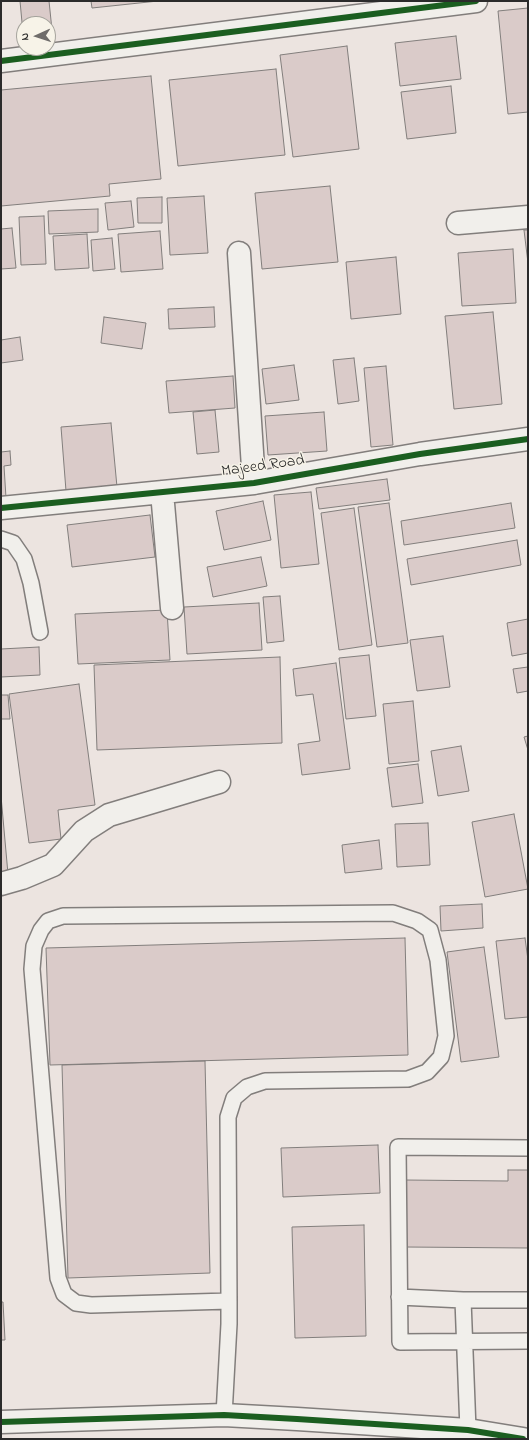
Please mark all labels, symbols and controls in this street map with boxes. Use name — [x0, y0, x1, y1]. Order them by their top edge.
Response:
north arrow — [16, 16, 56, 56]
text: N — [17, 32, 33, 41]
street label: Majeed Road — [220, 452, 306, 482]

